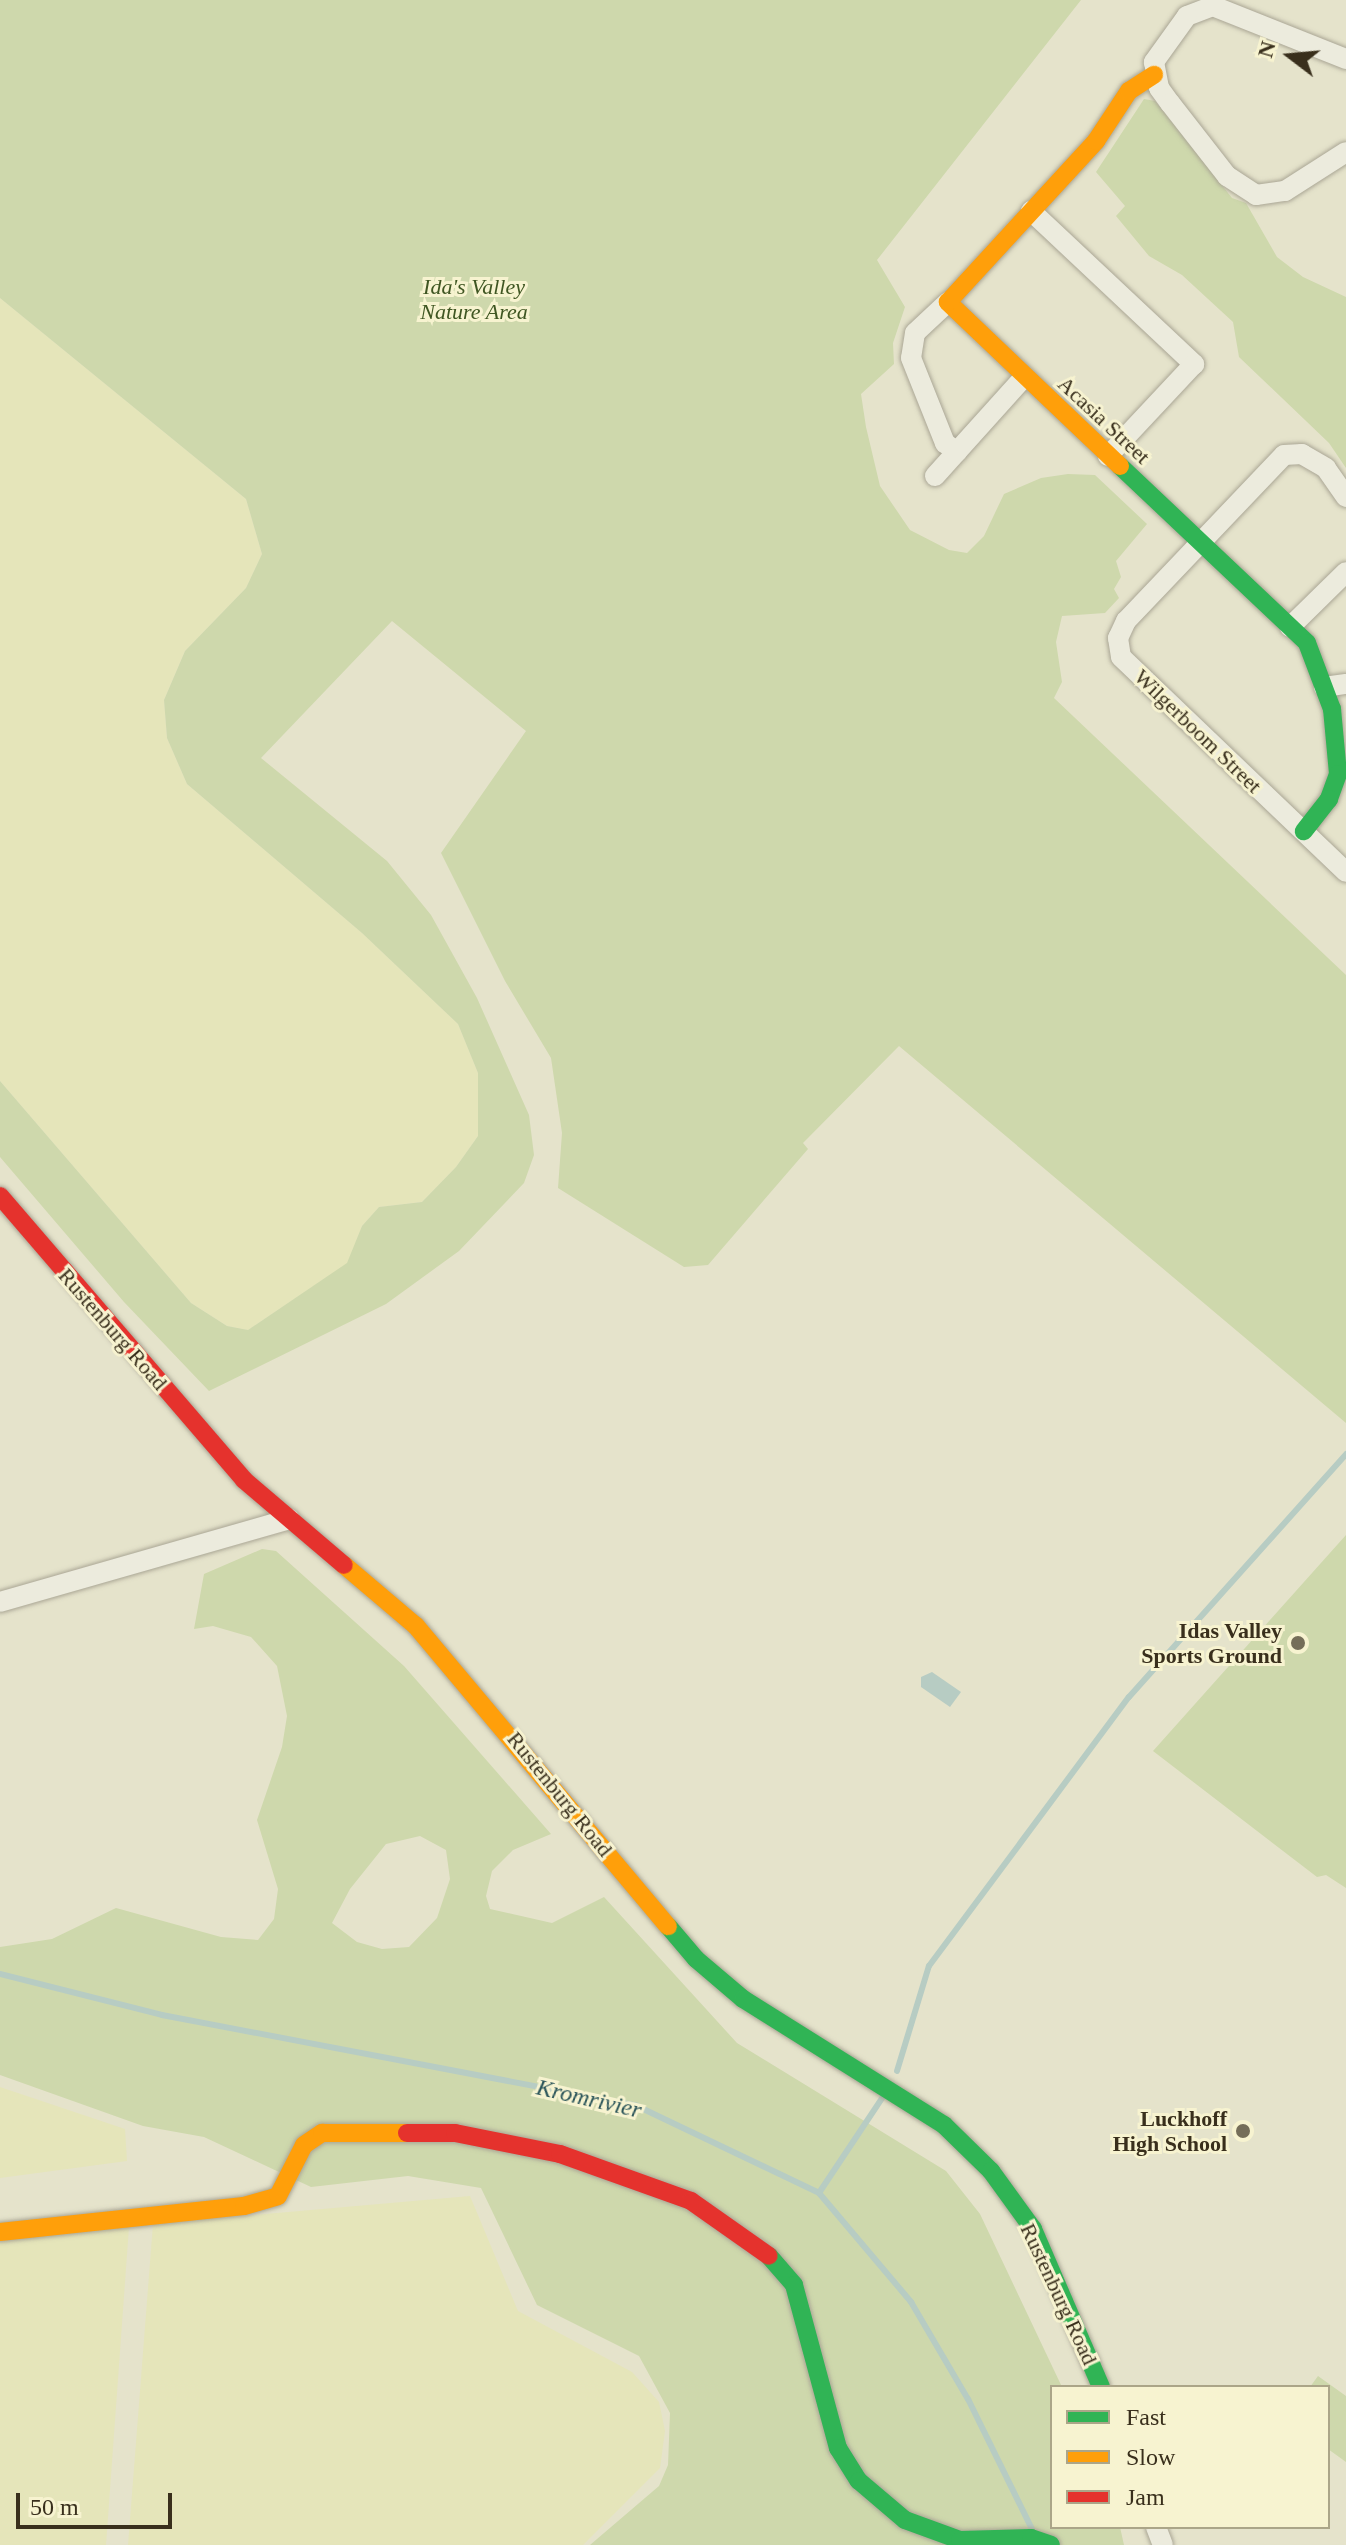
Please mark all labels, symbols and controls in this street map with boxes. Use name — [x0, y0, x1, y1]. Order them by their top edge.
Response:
north arrow — [1250, 16, 1330, 96]
text: N — [1252, 38, 1281, 60]
park label: Ida's Valley Nature Area — [420, 273, 528, 324]
street label: Acasia Street — [1052, 371, 1156, 469]
street label: Wilgerboom Street — [1129, 663, 1267, 799]
street label: Rustenburg Road — [53, 1263, 173, 1395]
place label: Idas Valley Sports Ground — [1141, 1617, 1282, 1668]
marker: Idas Valley Sports Ground — [1289, 1634, 1307, 1652]
street label: Rustenburg Road — [502, 1726, 618, 1862]
water label: Kromrivier — [534, 2073, 644, 2125]
place label: Luckhoff High School — [1113, 2105, 1227, 2156]
marker: Luckhoff High School — [1234, 2122, 1252, 2140]
street label: Rustenburg Road — [1015, 2219, 1103, 2369]
legend — [1050, 2385, 1330, 2529]
text: Fast — [1126, 2404, 1166, 2430]
text: Slow — [1126, 2444, 1175, 2470]
scale bar — [20, 2477, 176, 2527]
text: Jam — [1126, 2484, 1165, 2510]
text: 50 m — [30, 2494, 79, 2520]

